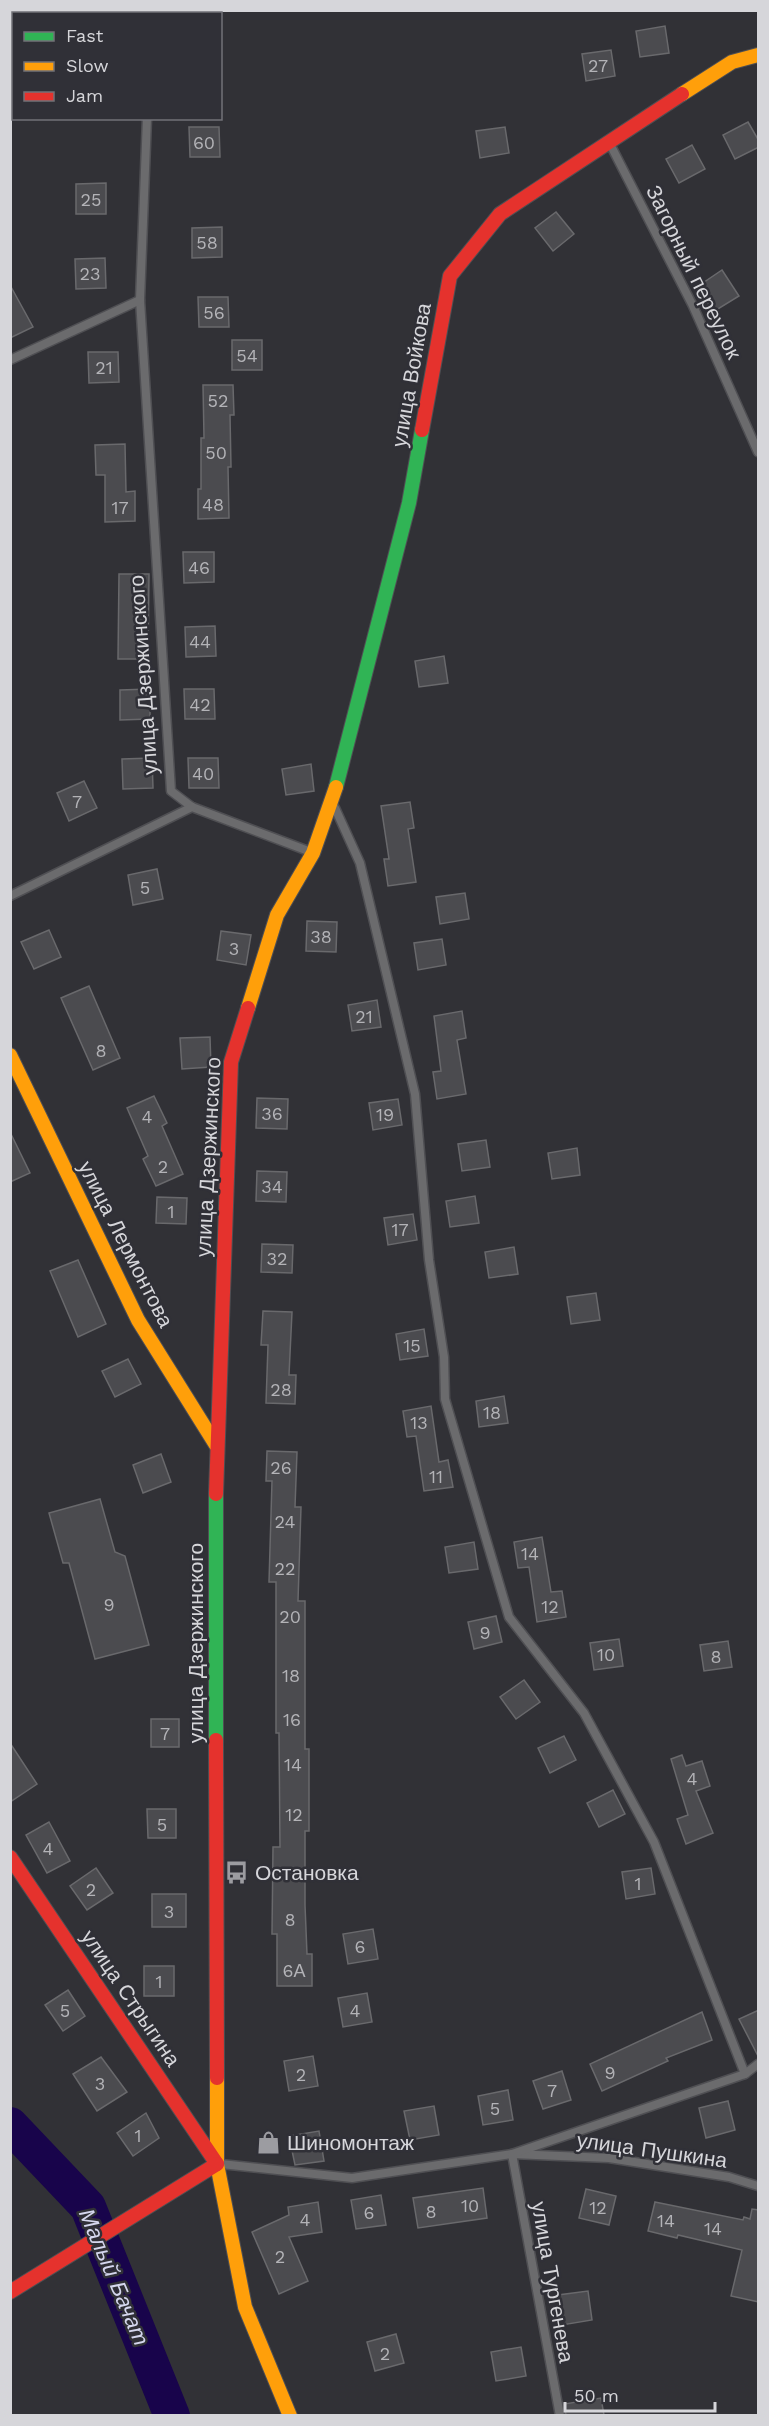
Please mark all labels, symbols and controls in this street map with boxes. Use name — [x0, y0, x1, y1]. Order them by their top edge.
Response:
legend — [12, 12, 222, 120]
text: Fast — [66, 25, 104, 46]
text: Slow — [66, 55, 109, 76]
house number: 27 — [588, 55, 608, 76]
text: Jam — [66, 85, 103, 106]
house number: 60 — [193, 132, 215, 153]
street label: Загорный переулок — [641, 181, 747, 364]
house number: 25 — [81, 189, 101, 210]
house number: 58 — [196, 232, 218, 253]
house number: 23 — [80, 263, 101, 284]
street label: улица Войкова — [386, 301, 436, 449]
house number: 56 — [203, 302, 225, 323]
house number: 54 — [236, 345, 258, 366]
house number: 21 — [95, 357, 113, 378]
house number: 52 — [208, 390, 228, 411]
house number: 50 — [205, 442, 227, 463]
house number: 48 — [202, 494, 224, 515]
house number: 17 — [111, 497, 129, 518]
house number: 46 — [188, 557, 210, 578]
street label: улица Дзержинского — [124, 574, 162, 776]
house number: 44 — [189, 631, 211, 652]
house number: 42 — [189, 694, 211, 715]
house number: 40 — [192, 763, 214, 784]
house number: 7 — [72, 791, 82, 812]
house number: 5 — [140, 877, 150, 898]
house number: 38 — [310, 926, 332, 947]
house number: 3 — [229, 938, 239, 959]
house number: 21 — [355, 1006, 373, 1027]
house number: 8 — [95, 1040, 107, 1061]
street label: улица Дзержинского — [190, 1056, 226, 1258]
house number: 36 — [261, 1103, 283, 1124]
house number: 19 — [376, 1104, 394, 1125]
house number: 4 — [142, 1106, 153, 1127]
house number: 2 — [158, 1156, 168, 1177]
street label: улица Лермонтова — [73, 1157, 179, 1332]
house number: 34 — [261, 1176, 283, 1197]
house number: 1 — [167, 1201, 175, 1222]
house number: 17 — [391, 1219, 409, 1240]
house number: 32 — [267, 1248, 288, 1269]
house number: 15 — [403, 1335, 421, 1356]
house number: 28 — [270, 1379, 292, 1400]
house number: 18 — [483, 1402, 501, 1423]
house number: 13 — [410, 1412, 428, 1433]
house number: 26 — [270, 1457, 292, 1478]
house number: 11 — [429, 1466, 443, 1487]
house number: 24 — [275, 1511, 295, 1532]
street label: улица Дзержинского — [183, 1543, 208, 1743]
house number: 14 — [521, 1543, 539, 1564]
house number: 22 — [275, 1558, 296, 1579]
house number: 9 — [103, 1594, 115, 1615]
house number: 12 — [541, 1596, 559, 1617]
house number: 20 — [279, 1606, 301, 1627]
house number: 9 — [479, 1622, 491, 1643]
house number: 10 — [597, 1644, 615, 1665]
house number: 8 — [710, 1646, 722, 1667]
house number: 18 — [282, 1665, 300, 1686]
house number: 16 — [283, 1709, 301, 1730]
house number: 7 — [160, 1723, 170, 1744]
house number: 14 — [284, 1754, 302, 1775]
house number: 4 — [687, 1768, 698, 1789]
house number: 12 — [285, 1804, 303, 1825]
house number: 5 — [157, 1814, 167, 1835]
house number: 4 — [43, 1838, 54, 1859]
bus stop icon: Остановка — [224, 1859, 250, 1885]
place label: Остановка — [255, 1860, 359, 1885]
house number: 1 — [634, 1873, 642, 1894]
house number: 2 — [86, 1879, 96, 1900]
house number: 3 — [164, 1901, 174, 1922]
house number: 8 — [284, 1909, 296, 1930]
street label: улица Стрыгина — [76, 1925, 186, 2071]
house number: 6 — [355, 1936, 365, 1957]
house number: 6А — [283, 1960, 305, 1981]
house number: 1 — [155, 1971, 163, 1992]
house number: 5 — [60, 2000, 70, 2021]
house number: 4 — [350, 2000, 361, 2021]
house number: 9 — [604, 2062, 616, 2083]
house number: 2 — [296, 2064, 306, 2085]
house number: 3 — [95, 2073, 105, 2094]
house number: 7 — [547, 2080, 557, 2101]
house number: 5 — [490, 2098, 500, 2119]
house number: 1 — [134, 2125, 142, 2146]
street label: улица Пушкина — [575, 2127, 729, 2173]
shop icon: Шиномонтаж — [256, 2129, 282, 2155]
place label: Шиномонтаж — [287, 2130, 414, 2155]
house number: 10 — [461, 2195, 479, 2216]
house number: 12 — [589, 2197, 607, 2218]
street label: улица Тургенева — [527, 2199, 580, 2365]
house number: 8 — [425, 2201, 437, 2222]
house number: 6 — [364, 2202, 374, 2223]
water label: Малый Бачат — [74, 2205, 154, 2349]
house number: 4 — [300, 2209, 311, 2230]
house number: 14 — [657, 2210, 675, 2231]
house number: 14 — [704, 2218, 722, 2239]
house number: 2 — [275, 2246, 285, 2267]
house number: 2 — [380, 2343, 390, 2364]
scale bar — [565, 2375, 715, 2413]
text: 50 m — [574, 2385, 619, 2406]

